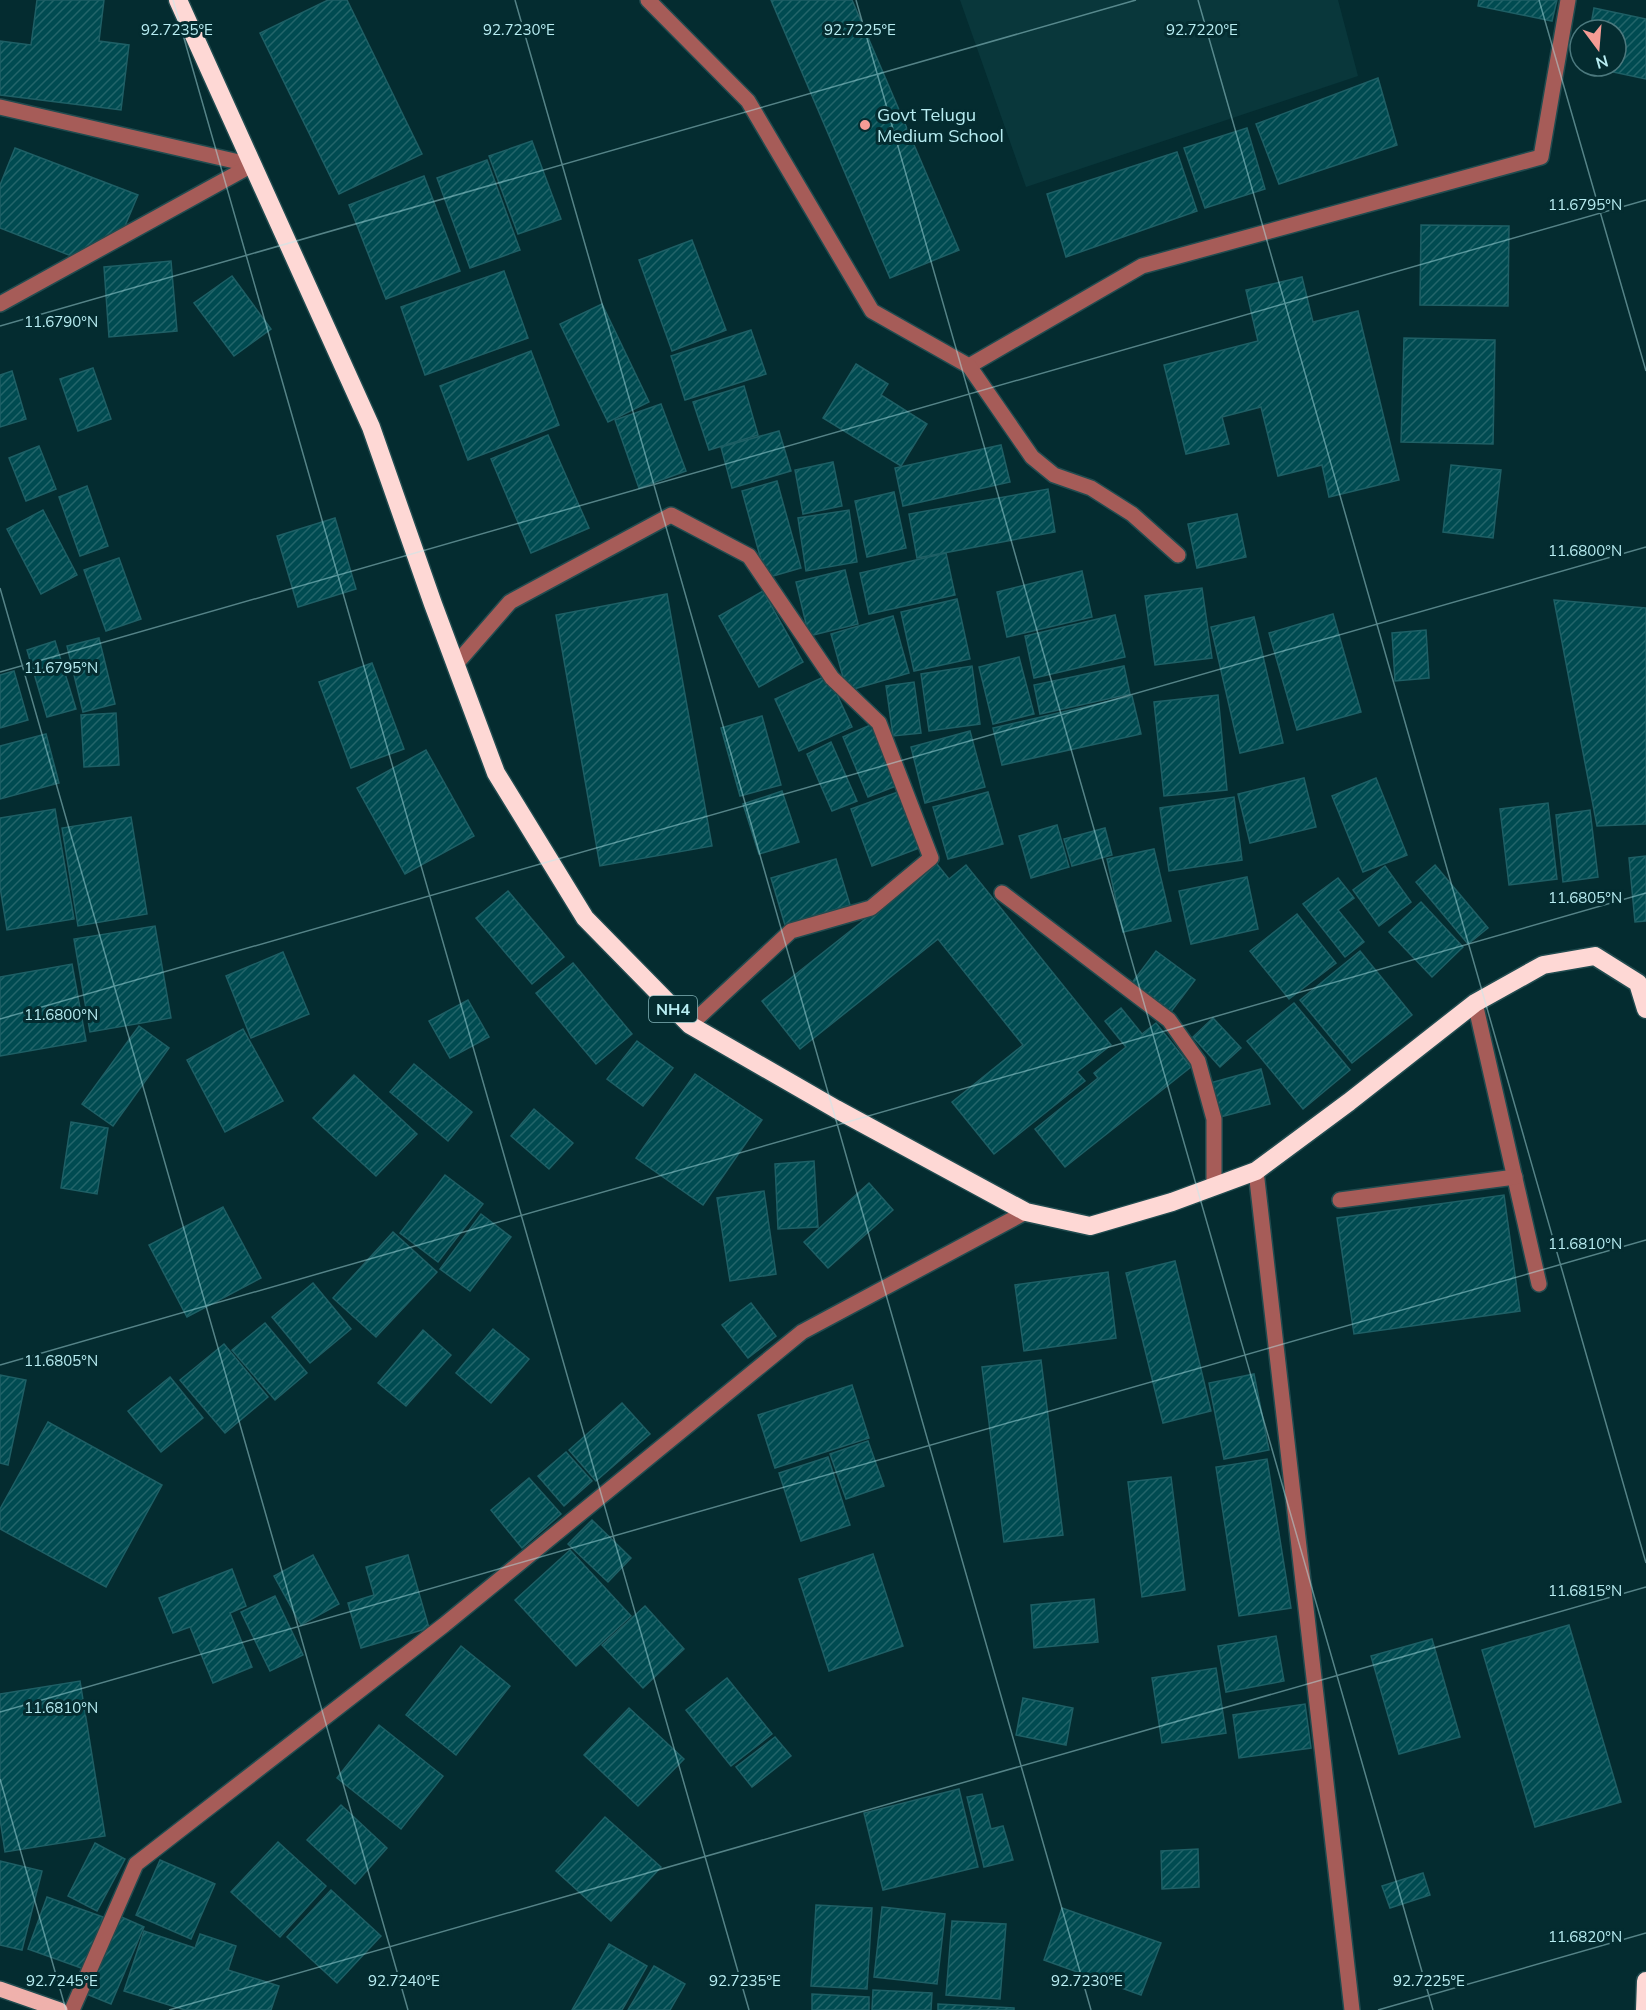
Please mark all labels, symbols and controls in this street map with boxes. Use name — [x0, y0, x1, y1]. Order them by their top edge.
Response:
north arrow — [1568, 18, 1628, 78]
text: 92.7235°E — [141, 20, 213, 39]
text: 92.7230°E — [483, 20, 555, 39]
text: 92.7225°E — [824, 20, 896, 39]
text: 92.7220°E — [1166, 20, 1238, 39]
text: N — [1594, 51, 1611, 74]
place label: Govt Telugu Medium School — [877, 103, 1004, 147]
marker: Govt Telugu Medium School — [858, 118, 872, 132]
text: 11.6795°N — [1548, 195, 1622, 214]
text: 11.6790°N — [24, 312, 98, 331]
text: 11.6800°N — [1548, 541, 1622, 560]
text: 11.6795°N — [24, 658, 98, 677]
text: 11.6805°N — [1548, 888, 1622, 907]
road number: NH4 — [649, 996, 697, 1022]
text: 11.6800°N — [24, 1005, 98, 1024]
text: 11.6810°N — [1548, 1234, 1622, 1253]
text: 11.6805°N — [24, 1351, 98, 1370]
text: 11.6815°N — [1548, 1581, 1622, 1600]
text: 11.6810°N — [24, 1698, 98, 1717]
text: 11.6820°N — [1548, 1927, 1622, 1946]
text: 92.7245°E — [26, 1971, 98, 1990]
text: 92.7240°E — [368, 1971, 440, 1990]
text: 92.7235°E — [709, 1971, 781, 1990]
text: 92.7230°E — [1051, 1971, 1123, 1990]
text: 92.7225°E — [1393, 1971, 1465, 1990]

